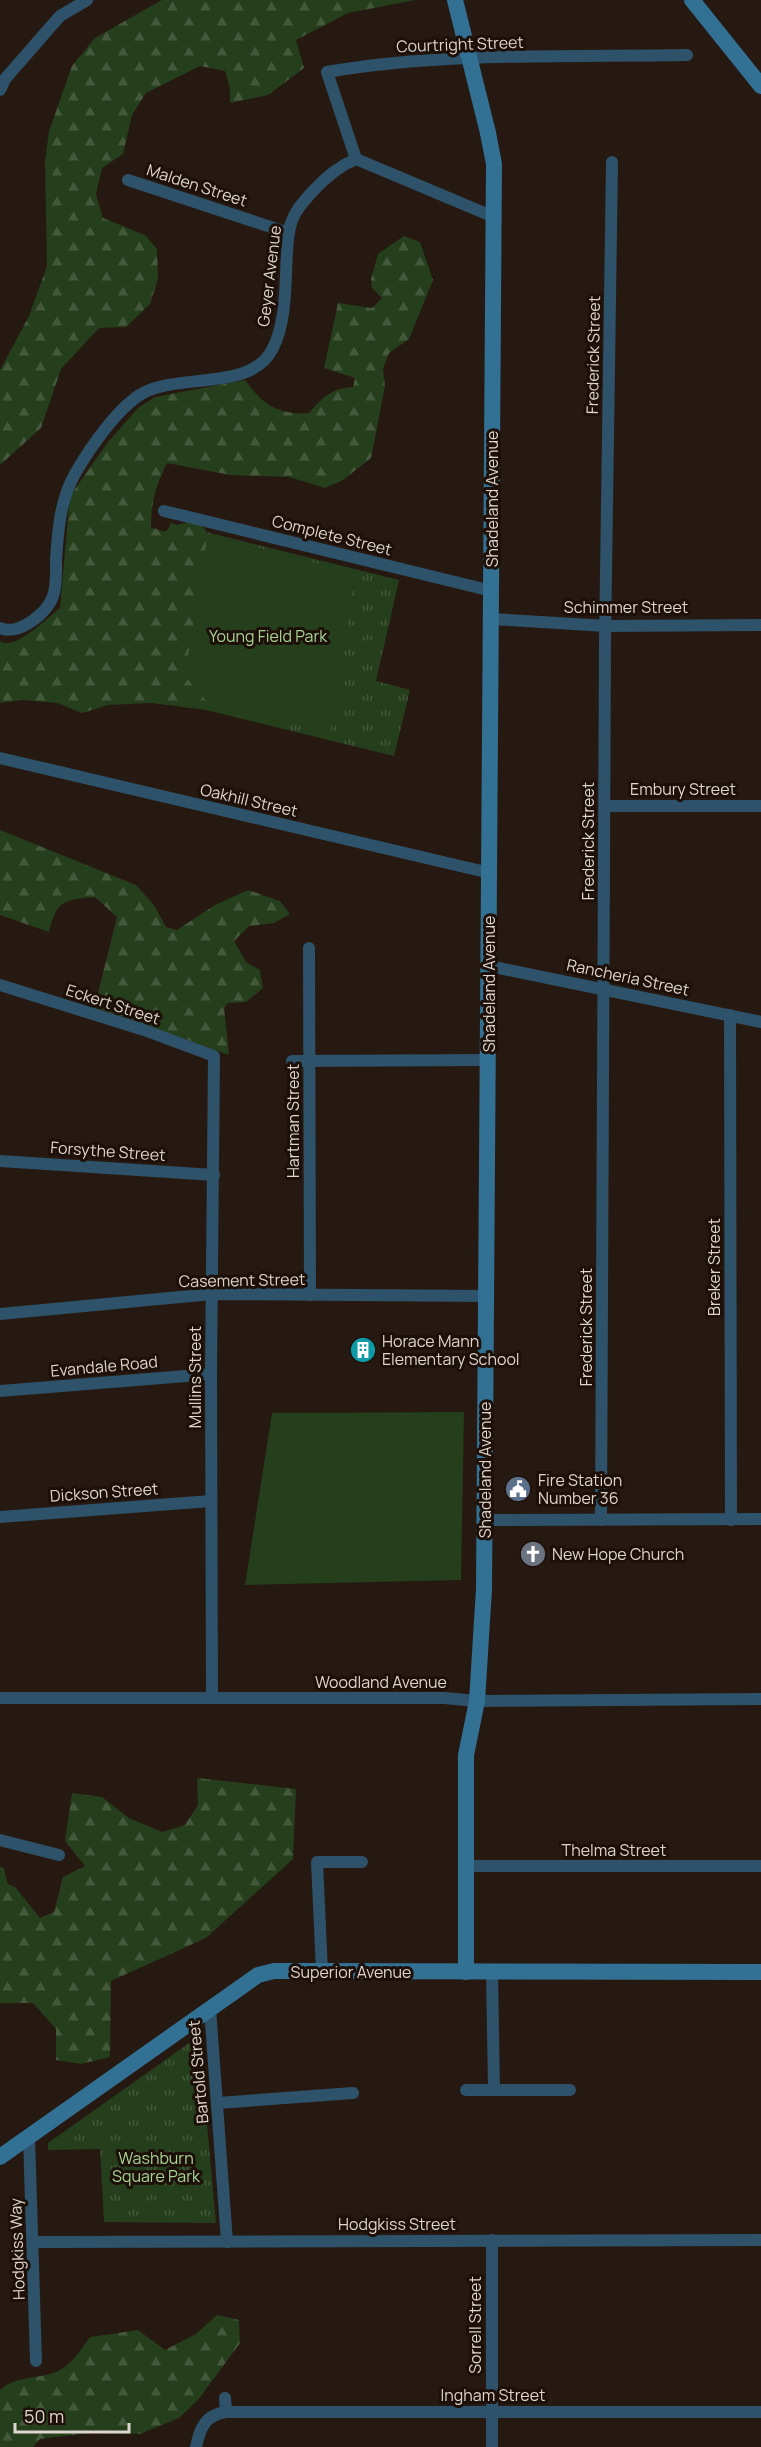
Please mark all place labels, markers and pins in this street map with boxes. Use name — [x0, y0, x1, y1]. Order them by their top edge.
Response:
place label: Horace Mann Elementary School — [382, 1330, 520, 1370]
building icon: Horace Mann Elementary School — [348, 1335, 378, 1365]
place label: Fire Station Number 36 — [538, 1469, 622, 1509]
public building icon: Fire Station Number 36 — [503, 1474, 533, 1504]
church icon: New Hope Church — [518, 1539, 548, 1569]
place label: New Hope Church — [552, 1543, 684, 1565]

